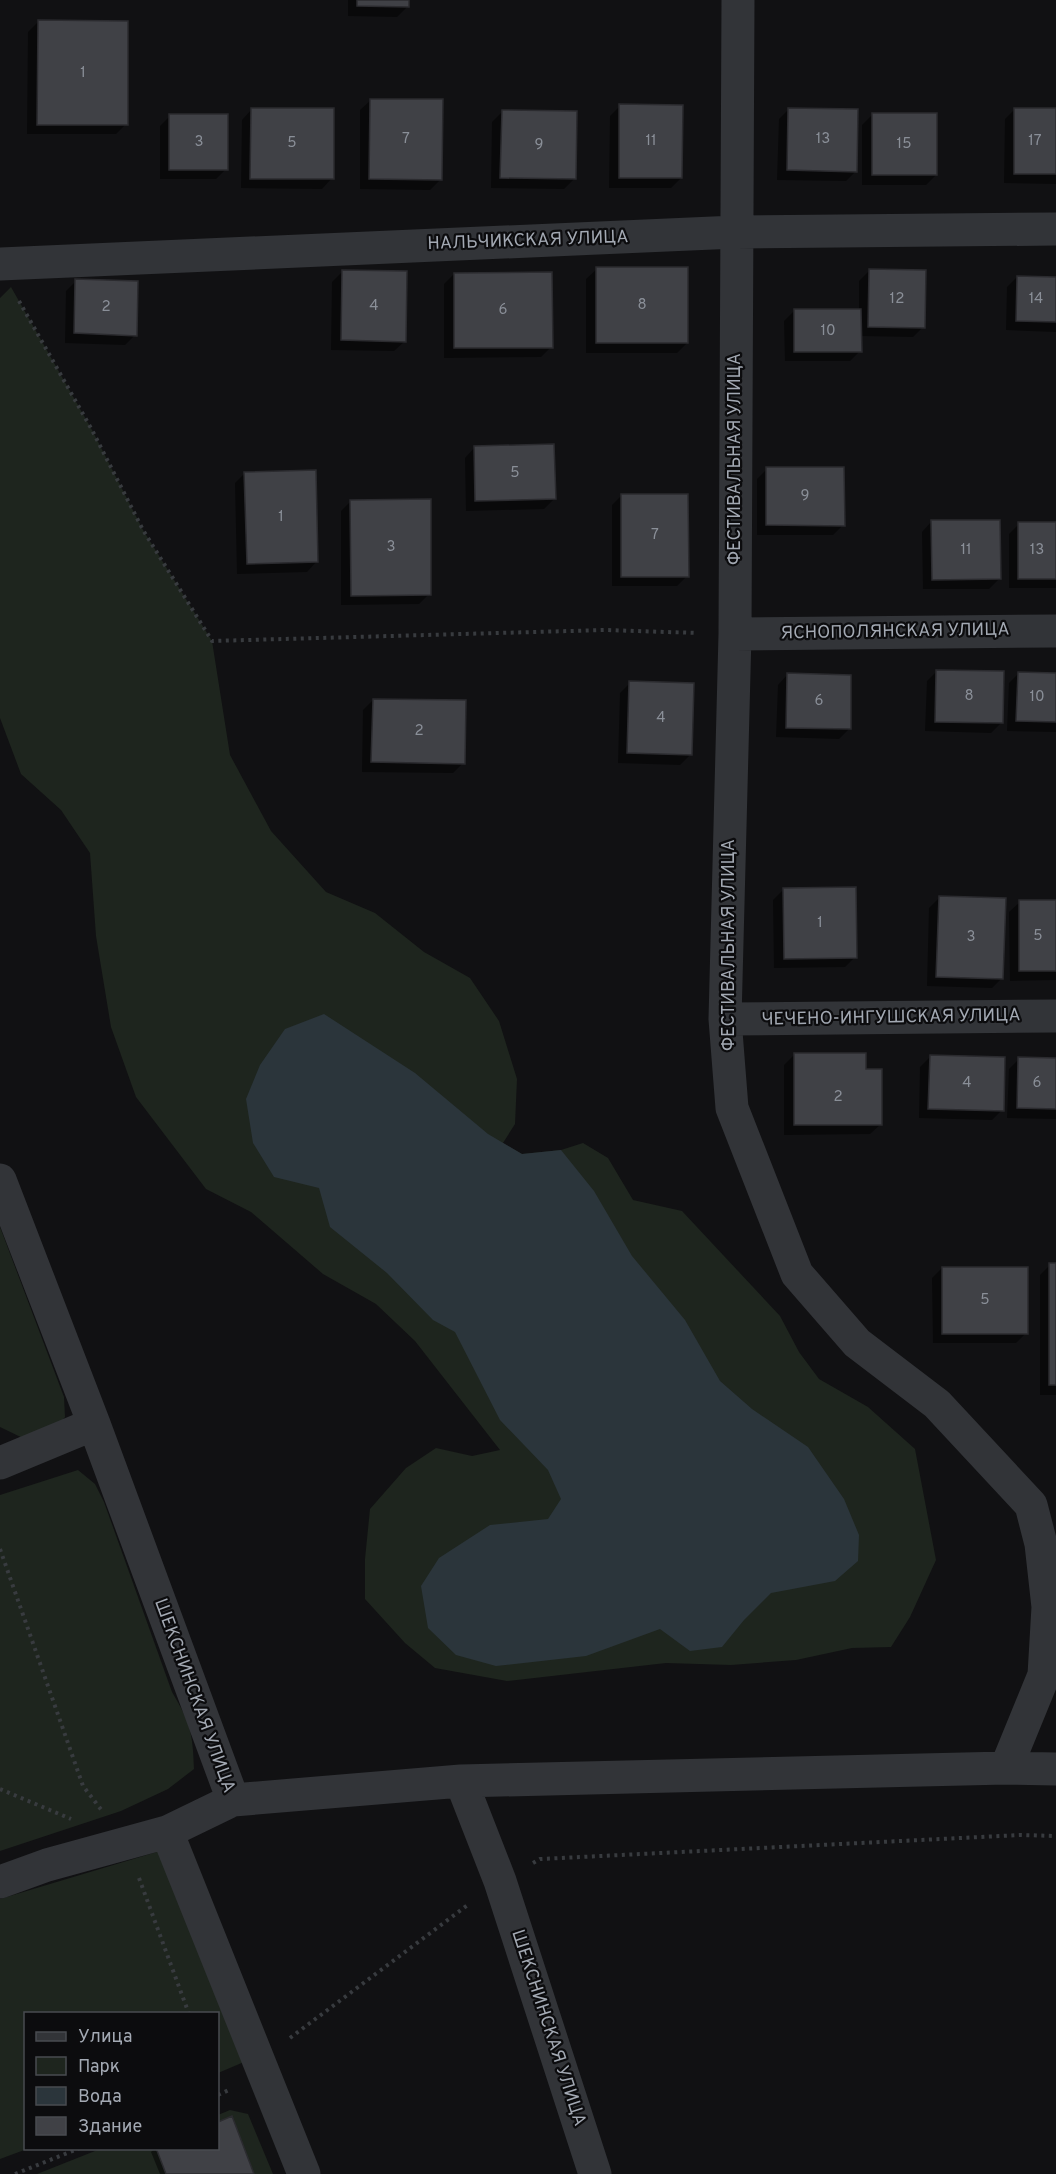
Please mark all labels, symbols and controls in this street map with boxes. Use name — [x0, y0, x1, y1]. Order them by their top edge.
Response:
house number: 1 — [80, 64, 86, 83]
house number: 7 — [402, 130, 410, 149]
house number: 13 — [816, 130, 830, 149]
house number: 11 — [645, 132, 657, 151]
house number: 17 — [1028, 132, 1042, 151]
house number: 3 — [194, 133, 204, 152]
house number: 5 — [287, 134, 297, 153]
house number: 15 — [897, 135, 911, 154]
house number: 9 — [535, 136, 543, 155]
street label: НАЛЬЧИКСКАЯ УЛИЦА — [427, 226, 629, 256]
house number: 12 — [890, 290, 904, 309]
house number: 14 — [1029, 290, 1043, 309]
house number: 8 — [637, 296, 647, 315]
house number: 4 — [369, 297, 379, 316]
house number: 2 — [101, 298, 111, 317]
house number: 6 — [499, 301, 508, 320]
house number: 10 — [820, 322, 836, 341]
street label: ФЕСТИВАЛЬНАЯ УЛИЦА — [724, 353, 747, 565]
house number: 5 — [510, 464, 520, 483]
house number: 9 — [801, 487, 809, 506]
house number: 1 — [278, 508, 284, 527]
house number: 7 — [651, 526, 659, 545]
house number: 3 — [386, 538, 396, 557]
house number: 11 — [960, 541, 972, 560]
house number: 13 — [1030, 541, 1044, 560]
street label: ЯСНОПОЛЯНСКАЯ УЛИЦА — [780, 618, 1010, 646]
house number: 8 — [964, 687, 974, 706]
house number: 10 — [1029, 688, 1045, 707]
house number: 6 — [815, 692, 824, 711]
house number: 4 — [656, 709, 666, 728]
house number: 2 — [414, 722, 424, 741]
street label: ФЕСТИВАЛЬНАЯ УЛИЦА — [718, 839, 741, 1051]
house number: 1 — [817, 914, 823, 933]
house number: 5 — [1033, 927, 1043, 946]
house number: 3 — [966, 928, 976, 947]
street label: ЧЕЧЕНО-ИНГУШСКАЯ УЛИЦА — [761, 1004, 1021, 1032]
house number: 4 — [962, 1074, 972, 1093]
house number: 6 — [1033, 1074, 1042, 1093]
house number: 2 — [833, 1088, 843, 1107]
house number: 5 — [980, 1291, 990, 1310]
street label: ШЕКСНИНСКАЯ УЛИЦА — [148, 1596, 240, 1796]
street label: ШЕКСНИНСКАЯ УЛИЦА — [505, 1927, 591, 2129]
legend — [24, 2012, 219, 2150]
text: Улица — [78, 2026, 132, 2049]
text: Парк — [78, 2056, 120, 2079]
text: Вода — [78, 2086, 122, 2109]
text: Здание — [78, 2116, 142, 2139]

